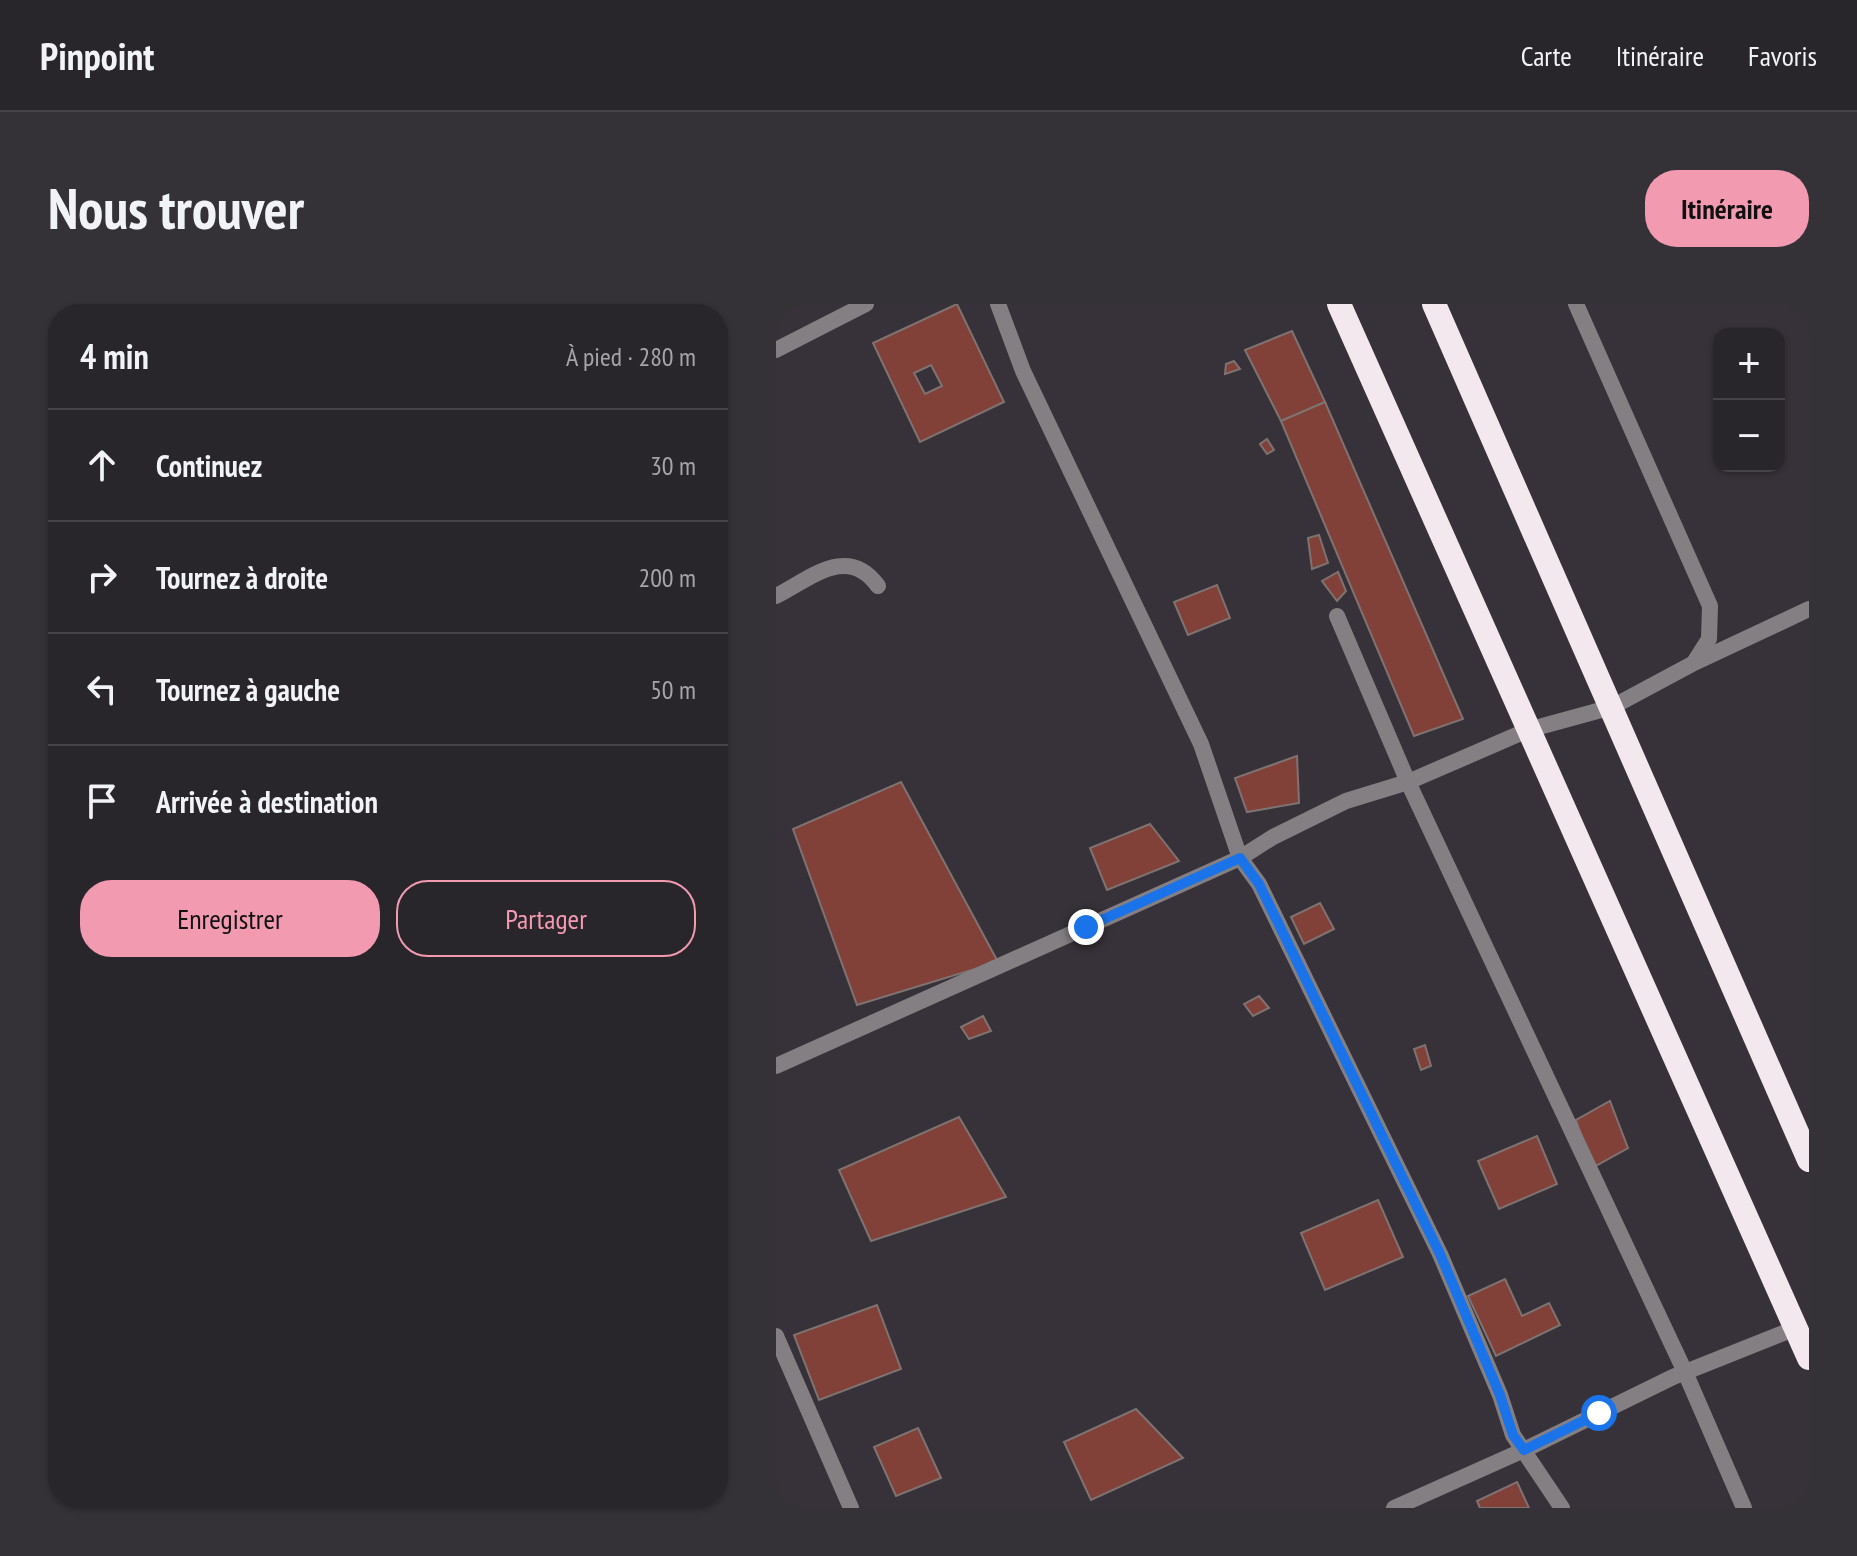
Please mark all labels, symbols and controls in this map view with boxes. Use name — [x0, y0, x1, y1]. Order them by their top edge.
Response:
text: Pinpoint — [40, 31, 154, 80]
text: Carte — [1521, 37, 1572, 74]
text: Itinéraire — [1616, 37, 1704, 74]
text: Favoris — [1748, 37, 1817, 74]
button: Itinéraire — [1645, 170, 1809, 247]
text: Nous trouver — [48, 172, 304, 244]
map controls — [1713, 328, 1785, 472]
button: + — [1713, 328, 1785, 400]
text: 4 min — [80, 334, 149, 378]
text: À pied · 280 m — [566, 340, 696, 373]
button: − — [1713, 400, 1785, 472]
icon: ahead — [80, 443, 124, 487]
text: Continuez — [156, 446, 262, 485]
text: 30 m — [650, 449, 696, 482]
icon: right — [80, 555, 124, 599]
text: Tournez à droite — [156, 558, 328, 597]
text: 200 m — [638, 561, 696, 594]
icon: left — [80, 667, 124, 711]
text: Tournez à gauche — [156, 670, 340, 709]
text: 50 m — [650, 673, 696, 706]
icon: arrive — [80, 779, 124, 823]
text: Arrivée à destination — [156, 782, 378, 821]
button: Enregistrer — [80, 880, 380, 957]
button: Partager — [396, 880, 696, 957]
route end — [1068, 909, 1104, 945]
route start — [1581, 1395, 1617, 1431]

